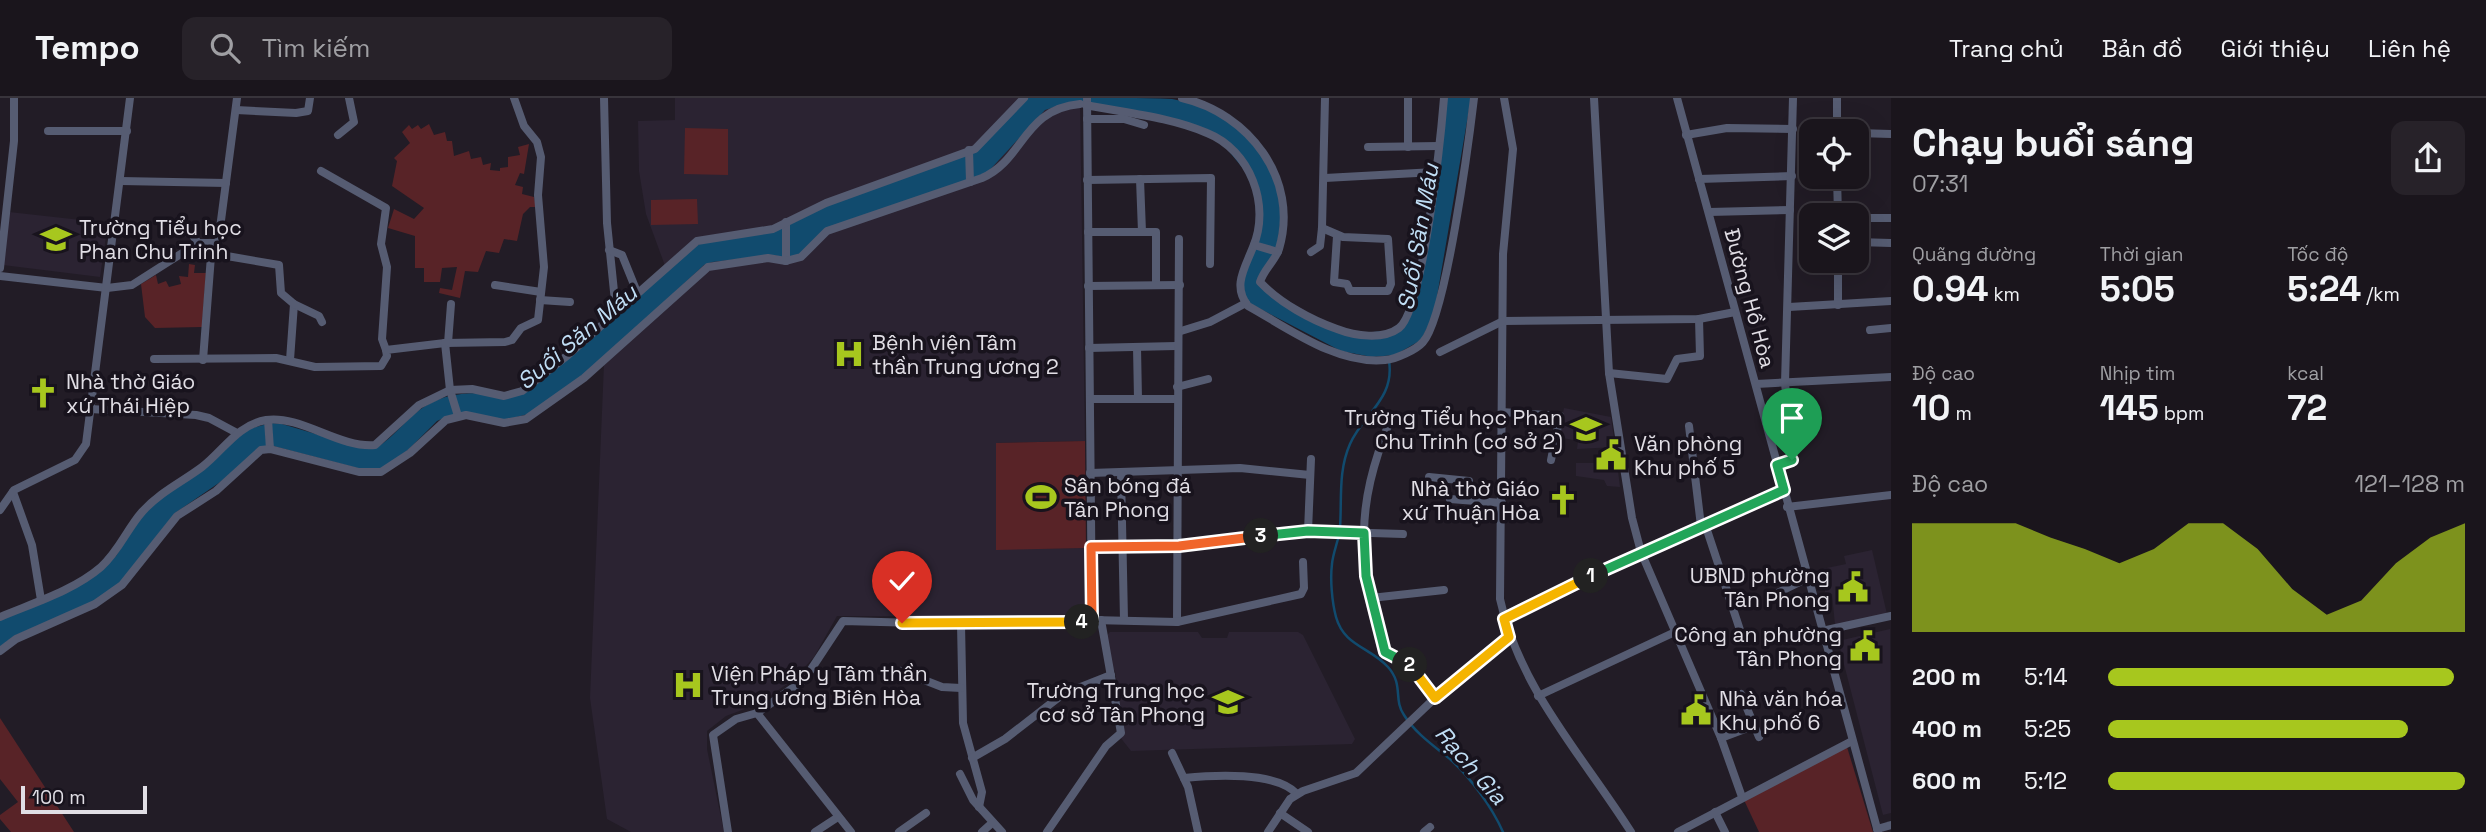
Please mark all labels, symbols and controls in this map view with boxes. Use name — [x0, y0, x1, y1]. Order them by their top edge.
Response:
search box — [182, 17, 672, 80]
text: Tempo — [35, 27, 140, 69]
icon: search — [206, 29, 244, 67]
text: Tìm kiếm — [262, 31, 370, 65]
text: Trang chủ — [1949, 33, 2064, 64]
text: Bản đồ — [2102, 33, 2183, 64]
text: Giới thiệu — [2221, 33, 2330, 64]
text: Liên hệ — [2368, 33, 2451, 64]
map controls — [1799, 119, 1869, 273]
button: locate — [1799, 119, 1869, 189]
text: Chạy buổi sáng — [1912, 119, 2194, 167]
button: share — [2391, 121, 2465, 195]
water label: Suối Săn Máu — [1390, 161, 1446, 313]
text: 07:31 — [1912, 169, 1968, 199]
button: layers — [1799, 203, 1869, 273]
place label: Trường Tiểu học Phan Chu Trinh — [79, 214, 242, 265]
school or university icon: Trường Tiểu học Phan Chu Trinh — [39, 222, 73, 256]
street label: Đường Hồ Hòa — [1718, 225, 1782, 371]
text: Quãng đường — [1912, 242, 2036, 267]
text: Thời gian — [2100, 242, 2183, 267]
text: Tốc độ — [2287, 242, 2349, 267]
text: 0.94 — [1912, 267, 1989, 311]
text: 5:05 — [2100, 267, 2175, 311]
text: 5:24 — [2287, 267, 2361, 311]
water label: Suối Săn Máu — [511, 277, 644, 396]
text: km — [1989, 282, 2020, 307]
text: /km — [2361, 282, 2400, 307]
place label: Bệnh viện Tâm thần Trung ương 2 — [872, 329, 1059, 380]
hospital icon: Bệnh viện Tâm thần Trung ương 2 — [832, 337, 866, 371]
text: Độ cao — [1912, 361, 1975, 386]
text: Nhịp tim — [2100, 361, 2175, 386]
text: kcal — [2287, 361, 2324, 386]
place label: Nhà thờ Giáo xứ Thái Hiệp — [66, 368, 195, 419]
church icon: Nhà thờ Giáo xứ Thái Hiệp — [26, 376, 60, 410]
text: 10 — [1912, 386, 1951, 430]
text: 145 — [2100, 386, 2159, 430]
text: 72 — [2287, 386, 2327, 430]
pin — [1762, 388, 1822, 460]
icon: arrive — [1773, 399, 1811, 437]
text: m — [1951, 401, 1972, 426]
text: bpm — [2159, 401, 2204, 426]
place label: Trường Tiểu học Phan Chu Trinh (cơ sở 2) — [1344, 404, 1563, 455]
school or university icon: Trường Tiểu học Phan Chu Trinh (cơ sở 2) — [1569, 412, 1603, 446]
place label: Văn phòng Khu phố 5 — [1634, 430, 1742, 481]
public building icon: Văn phòng Khu phố 5 — [1594, 438, 1628, 472]
text: Độ cao — [1912, 469, 1988, 499]
text: 121–128 m — [2354, 469, 2465, 499]
place label: Sân bóng đá Tân Phong — [1064, 472, 1191, 523]
place label: Nhà thờ Giáo xứ Thuận Hòa — [1402, 475, 1540, 526]
sports icon: Sân bóng đá Tân Phong — [1024, 480, 1058, 514]
church icon: Nhà thờ Giáo xứ Thuận Hòa — [1546, 483, 1580, 517]
pin: 3 — [1244, 518, 1278, 554]
text: 3 — [1255, 523, 1266, 548]
pin — [872, 551, 932, 623]
pin: 1 — [1574, 559, 1608, 594]
icon: check — [883, 562, 921, 600]
place label: UBND phường Tân Phong — [1690, 562, 1830, 613]
text: 1 — [1586, 563, 1595, 588]
public building icon: UBND phường Tân Phong — [1836, 570, 1870, 604]
pin: 4 — [1064, 604, 1100, 640]
text: 4 — [1075, 609, 1088, 634]
place label: Công an phường Tân Phong — [1674, 621, 1842, 672]
public building icon: Công an phường Tân Phong — [1848, 629, 1882, 663]
pin: 2 — [1392, 648, 1428, 682]
text: 2 — [1404, 652, 1415, 677]
place label: Viện Pháp y Tâm thần Trung ương Biên Hòa — [711, 660, 928, 711]
text: 200 m — [1912, 662, 1981, 692]
text: 5:14 — [2024, 662, 2068, 692]
hospital icon: Viện Pháp y Tâm thần Trung ương Biên Hòa — [671, 668, 705, 702]
place label: Trường Trung học cơ sở Tân Phong — [1027, 677, 1205, 728]
school or university icon: Trường Trung học cơ sở Tân Phong — [1211, 685, 1245, 719]
place label: Nhà văn hóa Khu phố 6 — [1719, 685, 1843, 736]
public building icon: Nhà văn hóa Khu phố 6 — [1679, 693, 1713, 727]
text: 400 m — [1912, 714, 1982, 744]
text: 5:25 — [2024, 714, 2071, 744]
water label: Rạch Gia — [1428, 719, 1514, 811]
text: 600 m — [1912, 766, 1982, 796]
text: 5:12 — [2024, 766, 2067, 796]
scale bar — [21, 783, 147, 815]
text: 100 m — [32, 785, 86, 810]

